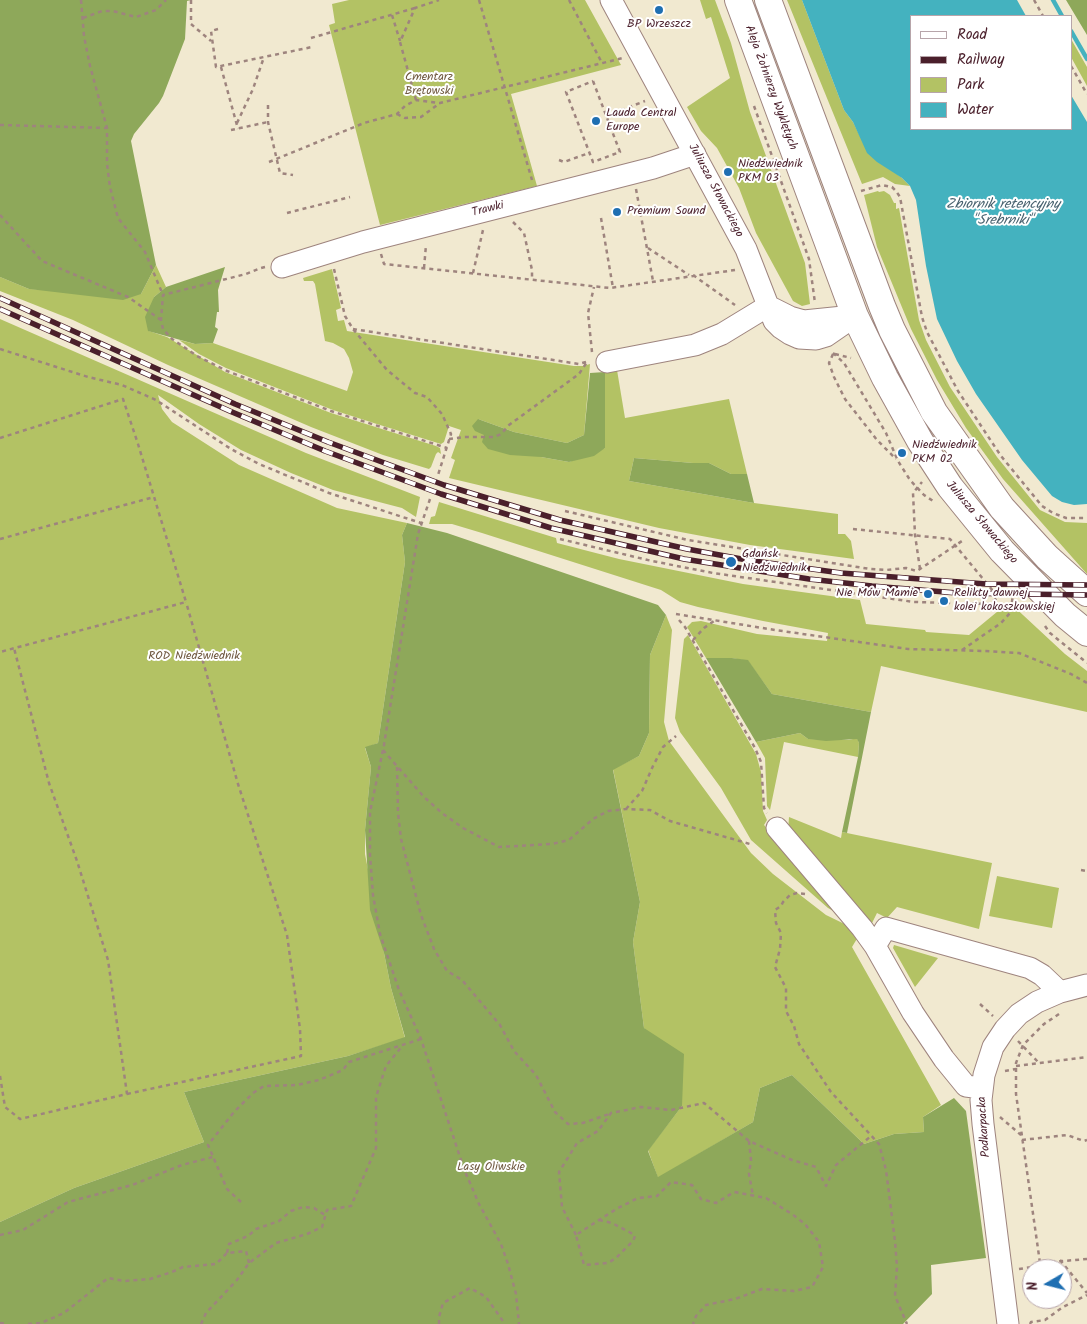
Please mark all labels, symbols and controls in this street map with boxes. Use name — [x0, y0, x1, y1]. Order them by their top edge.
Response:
marker: BP Wrzeszcz — [653, 4, 665, 16]
legend — [910, 15, 1072, 130]
place label: BP Wrzeszcz — [627, 18, 691, 32]
text: Road — [957, 23, 987, 47]
street label: Aleja Żołnierzy Wyklętych — [741, 24, 799, 152]
text: Railway — [957, 48, 1004, 72]
park label: Cmentarz Brętowski — [405, 71, 453, 99]
text: Park — [957, 73, 984, 97]
text: Water — [957, 98, 993, 122]
place label: Lauda Central Europe — [606, 107, 677, 135]
marker: Lauda Central Europe — [590, 115, 602, 127]
street label: Juliusza Słowackiego — [684, 142, 746, 240]
place label: Niedźwiednik PKM 03 — [738, 158, 803, 186]
marker: Niedźwiednik PKM 03 — [722, 166, 734, 178]
water label: Zbiornik retencyjny "Srebrniki" — [946, 198, 1060, 230]
street label: Trawki — [470, 199, 506, 221]
place label: Premium Sound — [627, 205, 705, 219]
marker: Premium Sound — [611, 206, 623, 218]
place label: Niedźwiednik PKM 02 — [912, 439, 977, 467]
marker: Niedźwiednik PKM 02 — [896, 447, 908, 459]
street label: Juliusza Słowackiego — [942, 479, 1020, 567]
place label: Gdańsk Niedźwiednik — [742, 548, 807, 576]
marker: Gdańsk Niedźwiednik — [724, 555, 738, 569]
place label: Nie Mów Mamie — [836, 587, 918, 601]
place label: Relikty dawnej kolei kokoszkowskiej — [954, 587, 1055, 615]
marker: Nie Mów Mamie — [922, 588, 934, 600]
marker: Relikty dawnej kolei kokoszkowskiej — [938, 595, 950, 607]
park label: ROD Niedźwiednik — [148, 650, 240, 664]
street label: Podkarpacka — [976, 1096, 994, 1158]
park label: Lasy Oliwskie — [457, 1161, 525, 1175]
north arrow — [1022, 1259, 1072, 1309]
text: N — [1022, 1280, 1045, 1292]

